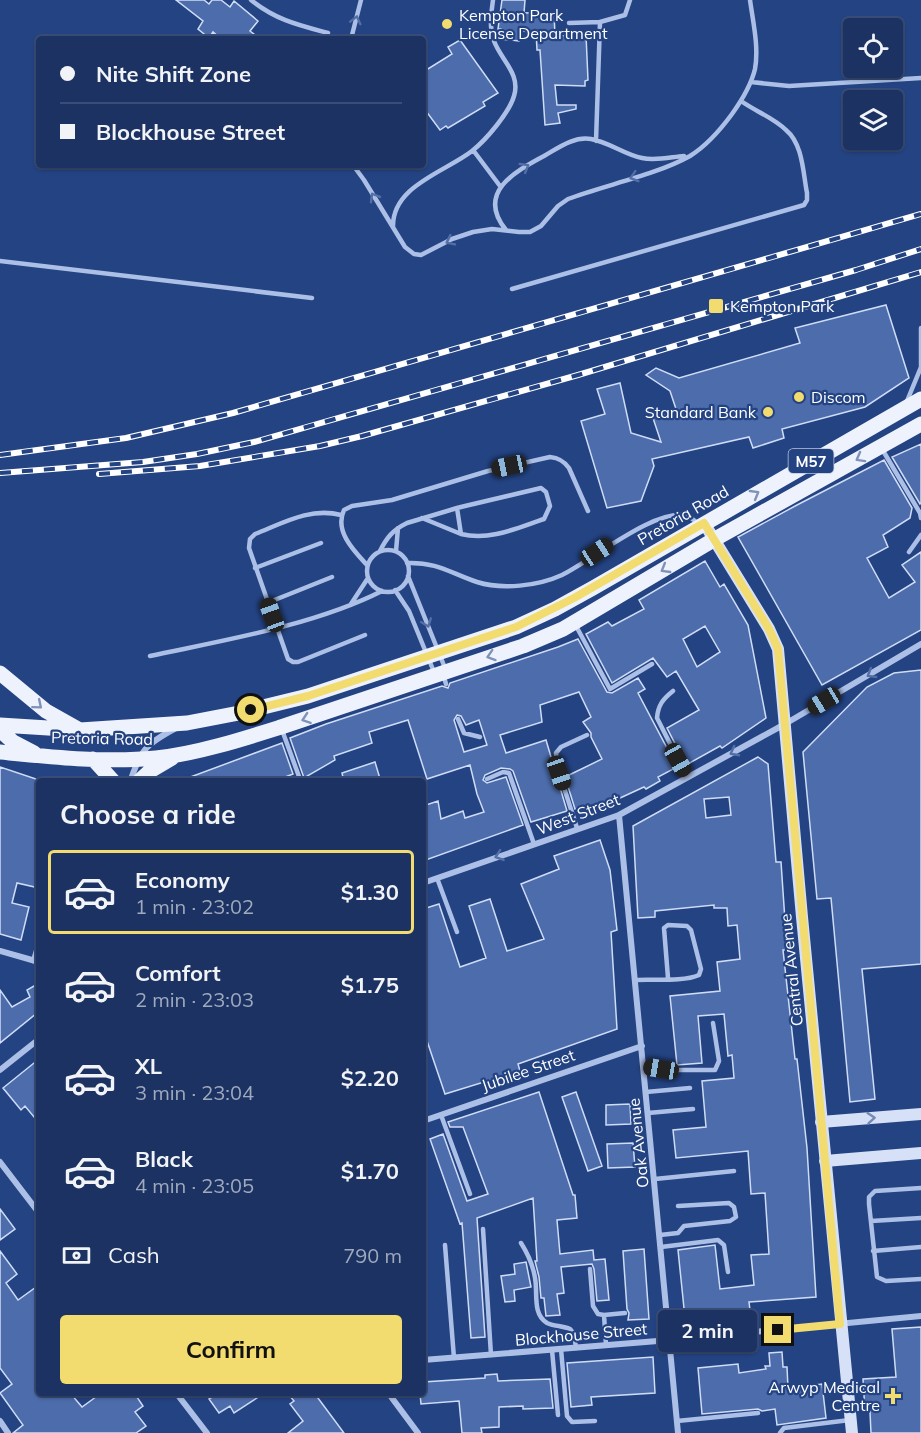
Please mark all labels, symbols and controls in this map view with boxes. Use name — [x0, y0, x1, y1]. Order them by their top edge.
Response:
place label: Kempton Park License Department — [459, 5, 608, 43]
one-way arrow — [349, 15, 362, 25]
marker: Kempton Park License Department — [440, 17, 454, 31]
map controls — [843, 18, 903, 150]
button: locate — [843, 18, 903, 78]
text: Nite Shift Zone — [96, 60, 251, 88]
button: layers — [843, 90, 903, 150]
text: Blockhouse Street — [96, 118, 285, 146]
one-way arrow — [519, 162, 529, 174]
one-way arrow — [629, 170, 640, 182]
one-way arrow — [370, 193, 381, 203]
one-way arrow — [445, 233, 456, 245]
place label: Kempton Park — [730, 296, 835, 316]
marker: Kempton Park — [707, 297, 725, 315]
place label: Discom — [811, 387, 866, 407]
marker: Discom — [792, 390, 806, 404]
place label: Standard Bank — [645, 402, 757, 422]
marker: Standard Bank — [761, 405, 775, 419]
road number: M57 — [788, 449, 834, 473]
one-way arrow — [856, 451, 866, 462]
car — [490, 453, 528, 479]
street label: Pretoria Road — [634, 481, 732, 549]
one-way arrow — [749, 490, 759, 501]
car — [577, 535, 617, 569]
one-way arrow — [661, 561, 671, 573]
car — [257, 595, 287, 635]
one-way arrow — [420, 617, 432, 628]
one-way arrow — [486, 649, 497, 661]
one-way arrow — [867, 666, 877, 678]
car — [804, 684, 844, 718]
route start — [237, 696, 264, 723]
one-way arrow — [31, 697, 42, 708]
one-way arrow — [301, 711, 312, 724]
street label: Pretoria Road — [51, 727, 153, 749]
car — [661, 740, 695, 780]
one-way arrow — [730, 745, 740, 756]
car — [545, 753, 573, 793]
street label: West Street — [534, 789, 623, 839]
text: Choose a ride — [60, 797, 236, 831]
one-way arrow — [494, 849, 505, 862]
icon: car — [63, 865, 117, 919]
text: Economy — [135, 866, 230, 894]
text: $1.30 — [341, 878, 399, 906]
text: 1 min · 23:02 — [135, 894, 254, 919]
street label: Central Avenue — [775, 913, 807, 1027]
icon: car — [63, 958, 117, 1012]
text: Comfort — [135, 959, 221, 987]
text: $1.75 — [341, 971, 399, 999]
text: 2 min · 23:03 — [135, 987, 254, 1012]
street label: Jubilee Street — [479, 1045, 578, 1095]
icon: car — [63, 1051, 117, 1105]
text: XL — [135, 1052, 162, 1080]
car — [642, 1057, 680, 1081]
text: $2.20 — [341, 1064, 399, 1092]
text: 3 min · 23:04 — [135, 1080, 254, 1105]
street label: Oak Avenue — [623, 1097, 653, 1189]
one-way arrow — [866, 1112, 875, 1125]
icon: car — [63, 1144, 117, 1198]
text: Black — [135, 1145, 193, 1173]
text: $1.70 — [341, 1157, 399, 1185]
text: 4 min · 23:05 — [135, 1173, 254, 1198]
icon: cash — [60, 1239, 93, 1272]
text: Cash — [108, 1241, 160, 1269]
text: 790 m — [343, 1243, 402, 1268]
callout: 2 min — [658, 1309, 757, 1351]
button: Confirm — [60, 1315, 402, 1384]
route end — [764, 1316, 791, 1343]
street label: Blockhouse Street — [514, 1318, 648, 1350]
text: 2 min — [681, 1318, 734, 1343]
place label: Arwyp Medical Centre — [768, 1377, 880, 1415]
marker: Arwyp Medical Centre — [884, 1387, 902, 1405]

